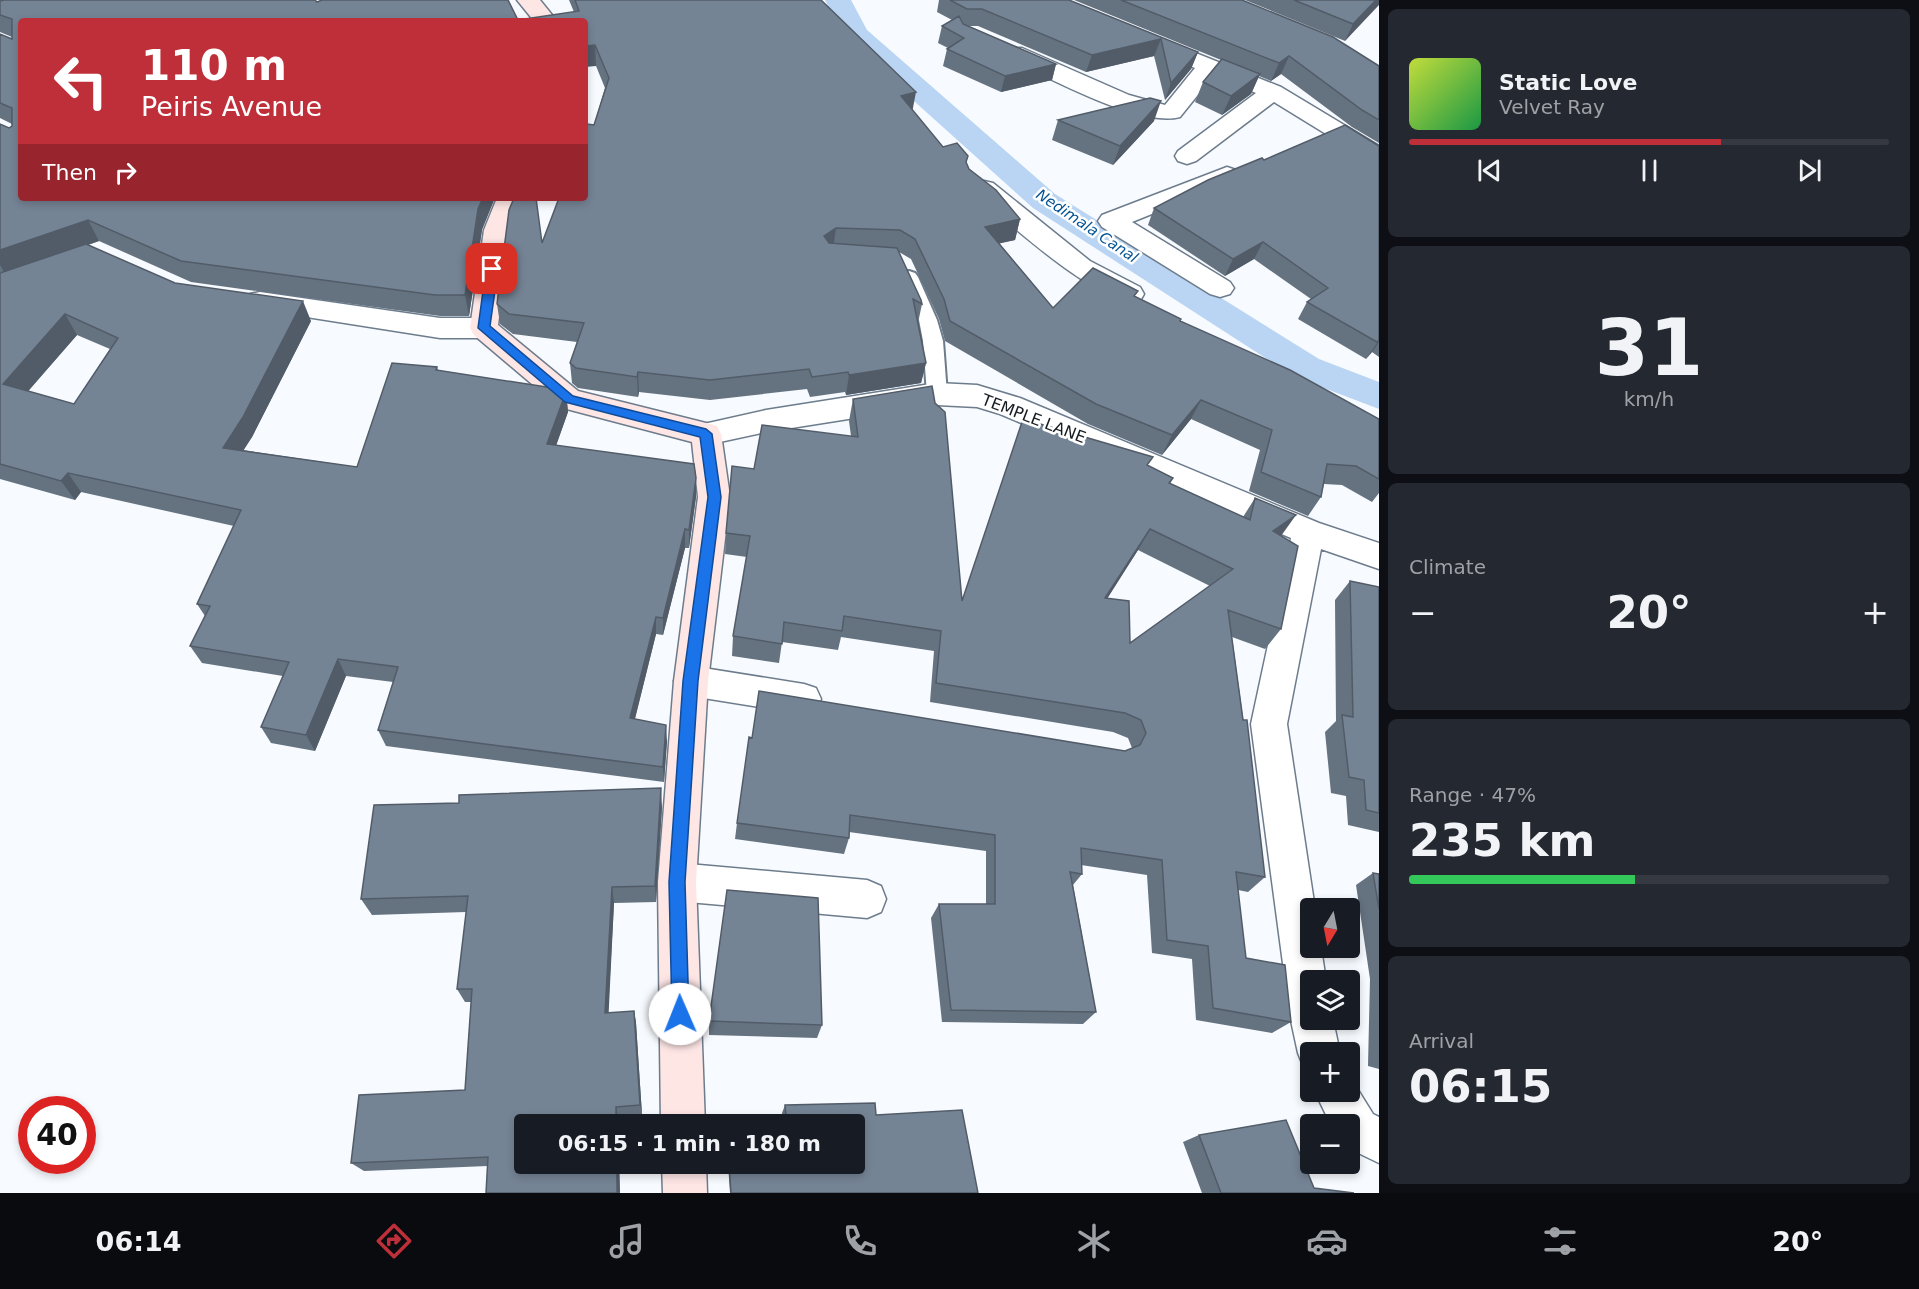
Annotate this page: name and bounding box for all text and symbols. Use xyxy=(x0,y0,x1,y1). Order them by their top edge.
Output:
text: 110 m xyxy=(141,41,287,90)
icon: left xyxy=(42,42,120,120)
text: Static Love xyxy=(1499,70,1637,95)
text: Peiris Avenue xyxy=(141,91,322,122)
text: Velvet Ray xyxy=(1499,95,1605,119)
icon: previous xyxy=(1473,154,1506,187)
icon: pause xyxy=(1633,154,1666,187)
icon: next xyxy=(1793,154,1826,187)
icon: right xyxy=(109,156,142,189)
text: Then xyxy=(42,160,97,185)
water label: Nedimala Canal xyxy=(1033,185,1142,267)
pin xyxy=(466,243,517,294)
icon: arrive xyxy=(475,252,508,285)
text: 31 xyxy=(1595,303,1703,393)
text: km/h xyxy=(1624,387,1674,411)
street label: TEMPLE LANE xyxy=(978,390,1088,447)
text: Climate xyxy=(1409,555,1486,579)
text: 20° xyxy=(1606,586,1692,639)
text: − xyxy=(1409,593,1437,632)
text: + xyxy=(1861,593,1889,632)
text: Range · 47% xyxy=(1409,783,1536,807)
text: 235 km xyxy=(1409,814,1595,867)
north arrow xyxy=(1300,898,1360,958)
map controls xyxy=(1300,898,1360,1174)
button: layers xyxy=(1300,970,1360,1030)
position arrow xyxy=(648,982,712,1046)
text: Arrival xyxy=(1409,1029,1474,1053)
button: + xyxy=(1300,1042,1360,1102)
text: 06:15 xyxy=(1409,1060,1552,1113)
speed limit sign: 40 xyxy=(18,1096,96,1174)
button: − xyxy=(1300,1114,1360,1174)
text: 06:15 · 1 min · 180 m xyxy=(558,1131,821,1156)
icon: directions xyxy=(373,1220,415,1262)
icon: music xyxy=(606,1220,648,1262)
icon: phone xyxy=(839,1220,881,1262)
icon: climate xyxy=(1073,1220,1115,1262)
icon: car xyxy=(1306,1220,1348,1262)
icon: filters xyxy=(1539,1220,1581,1262)
text: 06:14 xyxy=(96,1226,182,1257)
text: 20° xyxy=(1772,1226,1823,1257)

